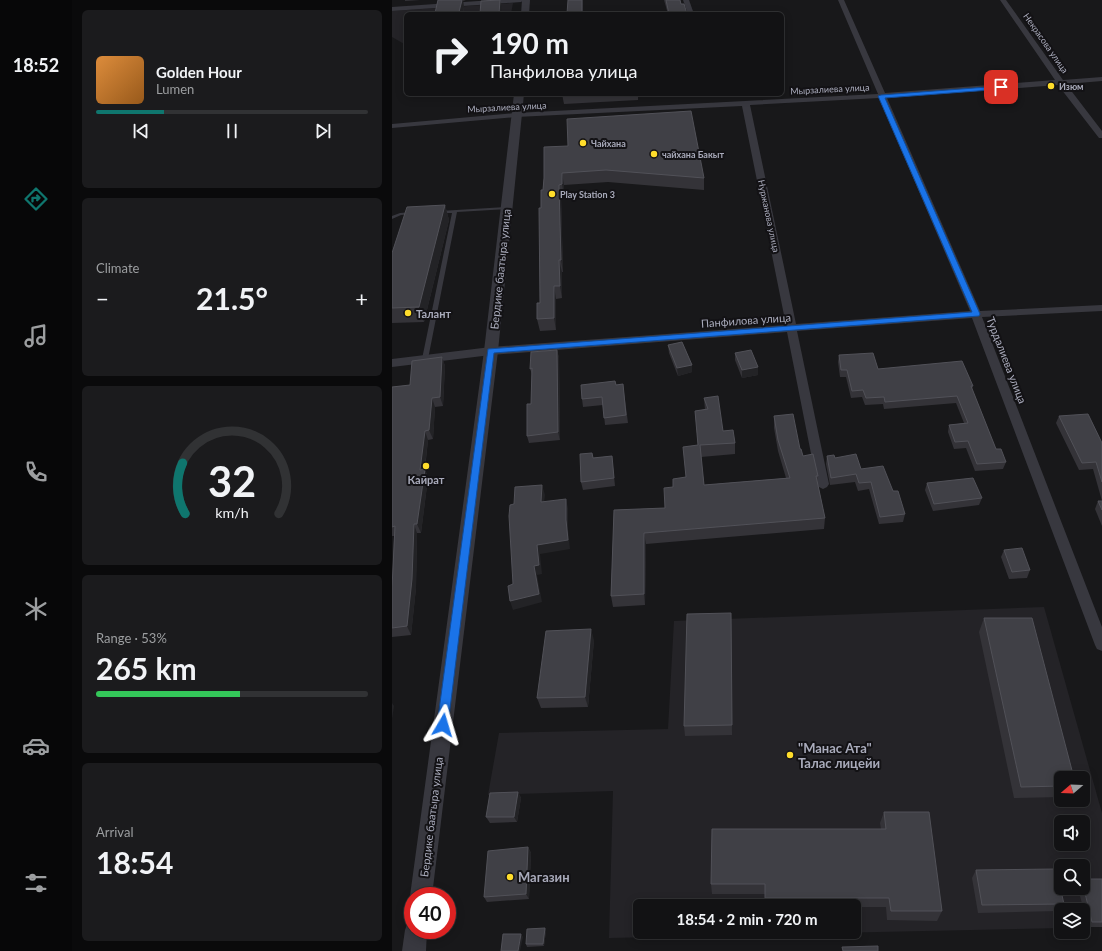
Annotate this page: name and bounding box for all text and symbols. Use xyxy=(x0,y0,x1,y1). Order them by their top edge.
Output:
street label: Некрасова улица xyxy=(1021,11,1071,75)
text: 190 m xyxy=(490,26,569,60)
icon: right xyxy=(424,28,476,80)
text: 18:52 xyxy=(13,54,59,76)
text: Панфилова улица xyxy=(490,60,638,82)
text: Golden Hour xyxy=(156,63,242,81)
pin xyxy=(984,70,1018,104)
icon: arrive xyxy=(990,76,1012,98)
text: Lumen xyxy=(156,81,194,97)
street label: Мырзалиева улица xyxy=(790,81,870,97)
marker: Изюм xyxy=(1046,81,1056,91)
place label: Изюм xyxy=(1059,81,1084,92)
street label: Мырзалиева улица xyxy=(467,99,547,115)
icon: previous xyxy=(130,120,152,142)
icon: pause xyxy=(221,120,243,142)
icon: next xyxy=(312,120,334,142)
marker: Чайхана xyxy=(578,138,588,148)
place label: Чайхана xyxy=(591,138,626,149)
marker: чайхана Бакыт xyxy=(649,149,659,159)
place label: чайхана Бакыт xyxy=(662,149,724,160)
street label: Нуржанова улица xyxy=(756,179,782,253)
icon: directions xyxy=(22,185,50,213)
marker: Play Station 3 xyxy=(547,189,557,199)
place label: Play Station 3 xyxy=(560,189,615,200)
street label: Бердике баатыра улица xyxy=(487,208,513,330)
text: Climate xyxy=(96,260,139,276)
text: 21.5° xyxy=(196,280,268,316)
text: − xyxy=(96,285,109,312)
text: + xyxy=(355,285,368,312)
place label: Талант xyxy=(416,307,451,320)
marker: Талант xyxy=(403,308,413,318)
street label: Панфилова улица xyxy=(701,310,791,330)
street label: Турдалиева улица xyxy=(984,315,1030,405)
icon: music xyxy=(22,322,50,350)
text: 32 xyxy=(208,455,256,505)
icon: phone xyxy=(22,458,50,486)
marker: Кайрат xyxy=(421,461,431,471)
place label: Кайрат xyxy=(408,473,445,486)
text: km/h xyxy=(215,503,249,520)
icon: climate xyxy=(22,595,50,623)
text: Range · 53% xyxy=(96,630,167,646)
text: 265 km xyxy=(96,650,197,686)
position arrow xyxy=(422,704,464,746)
icon: car xyxy=(22,732,50,760)
place label: "Манас Ата" Талас лицейи xyxy=(798,740,880,771)
marker: "Манас Ата" Талас лицейи xyxy=(785,750,795,760)
street label: Бердике баатыра улица xyxy=(417,756,445,878)
north arrow xyxy=(1054,771,1090,807)
map controls xyxy=(1054,771,1090,939)
button: sound xyxy=(1054,815,1090,851)
text: Arrival xyxy=(96,824,133,840)
text: 18:54 xyxy=(96,844,173,880)
button: search xyxy=(1054,859,1090,895)
icon: filters xyxy=(22,869,50,897)
place label: Магазин xyxy=(518,869,570,885)
marker: Магазин xyxy=(505,872,515,882)
speed limit sign: 40 xyxy=(404,887,456,939)
button: layers xyxy=(1054,903,1090,939)
text: 18:54 · 2 min · 720 m xyxy=(677,910,817,928)

